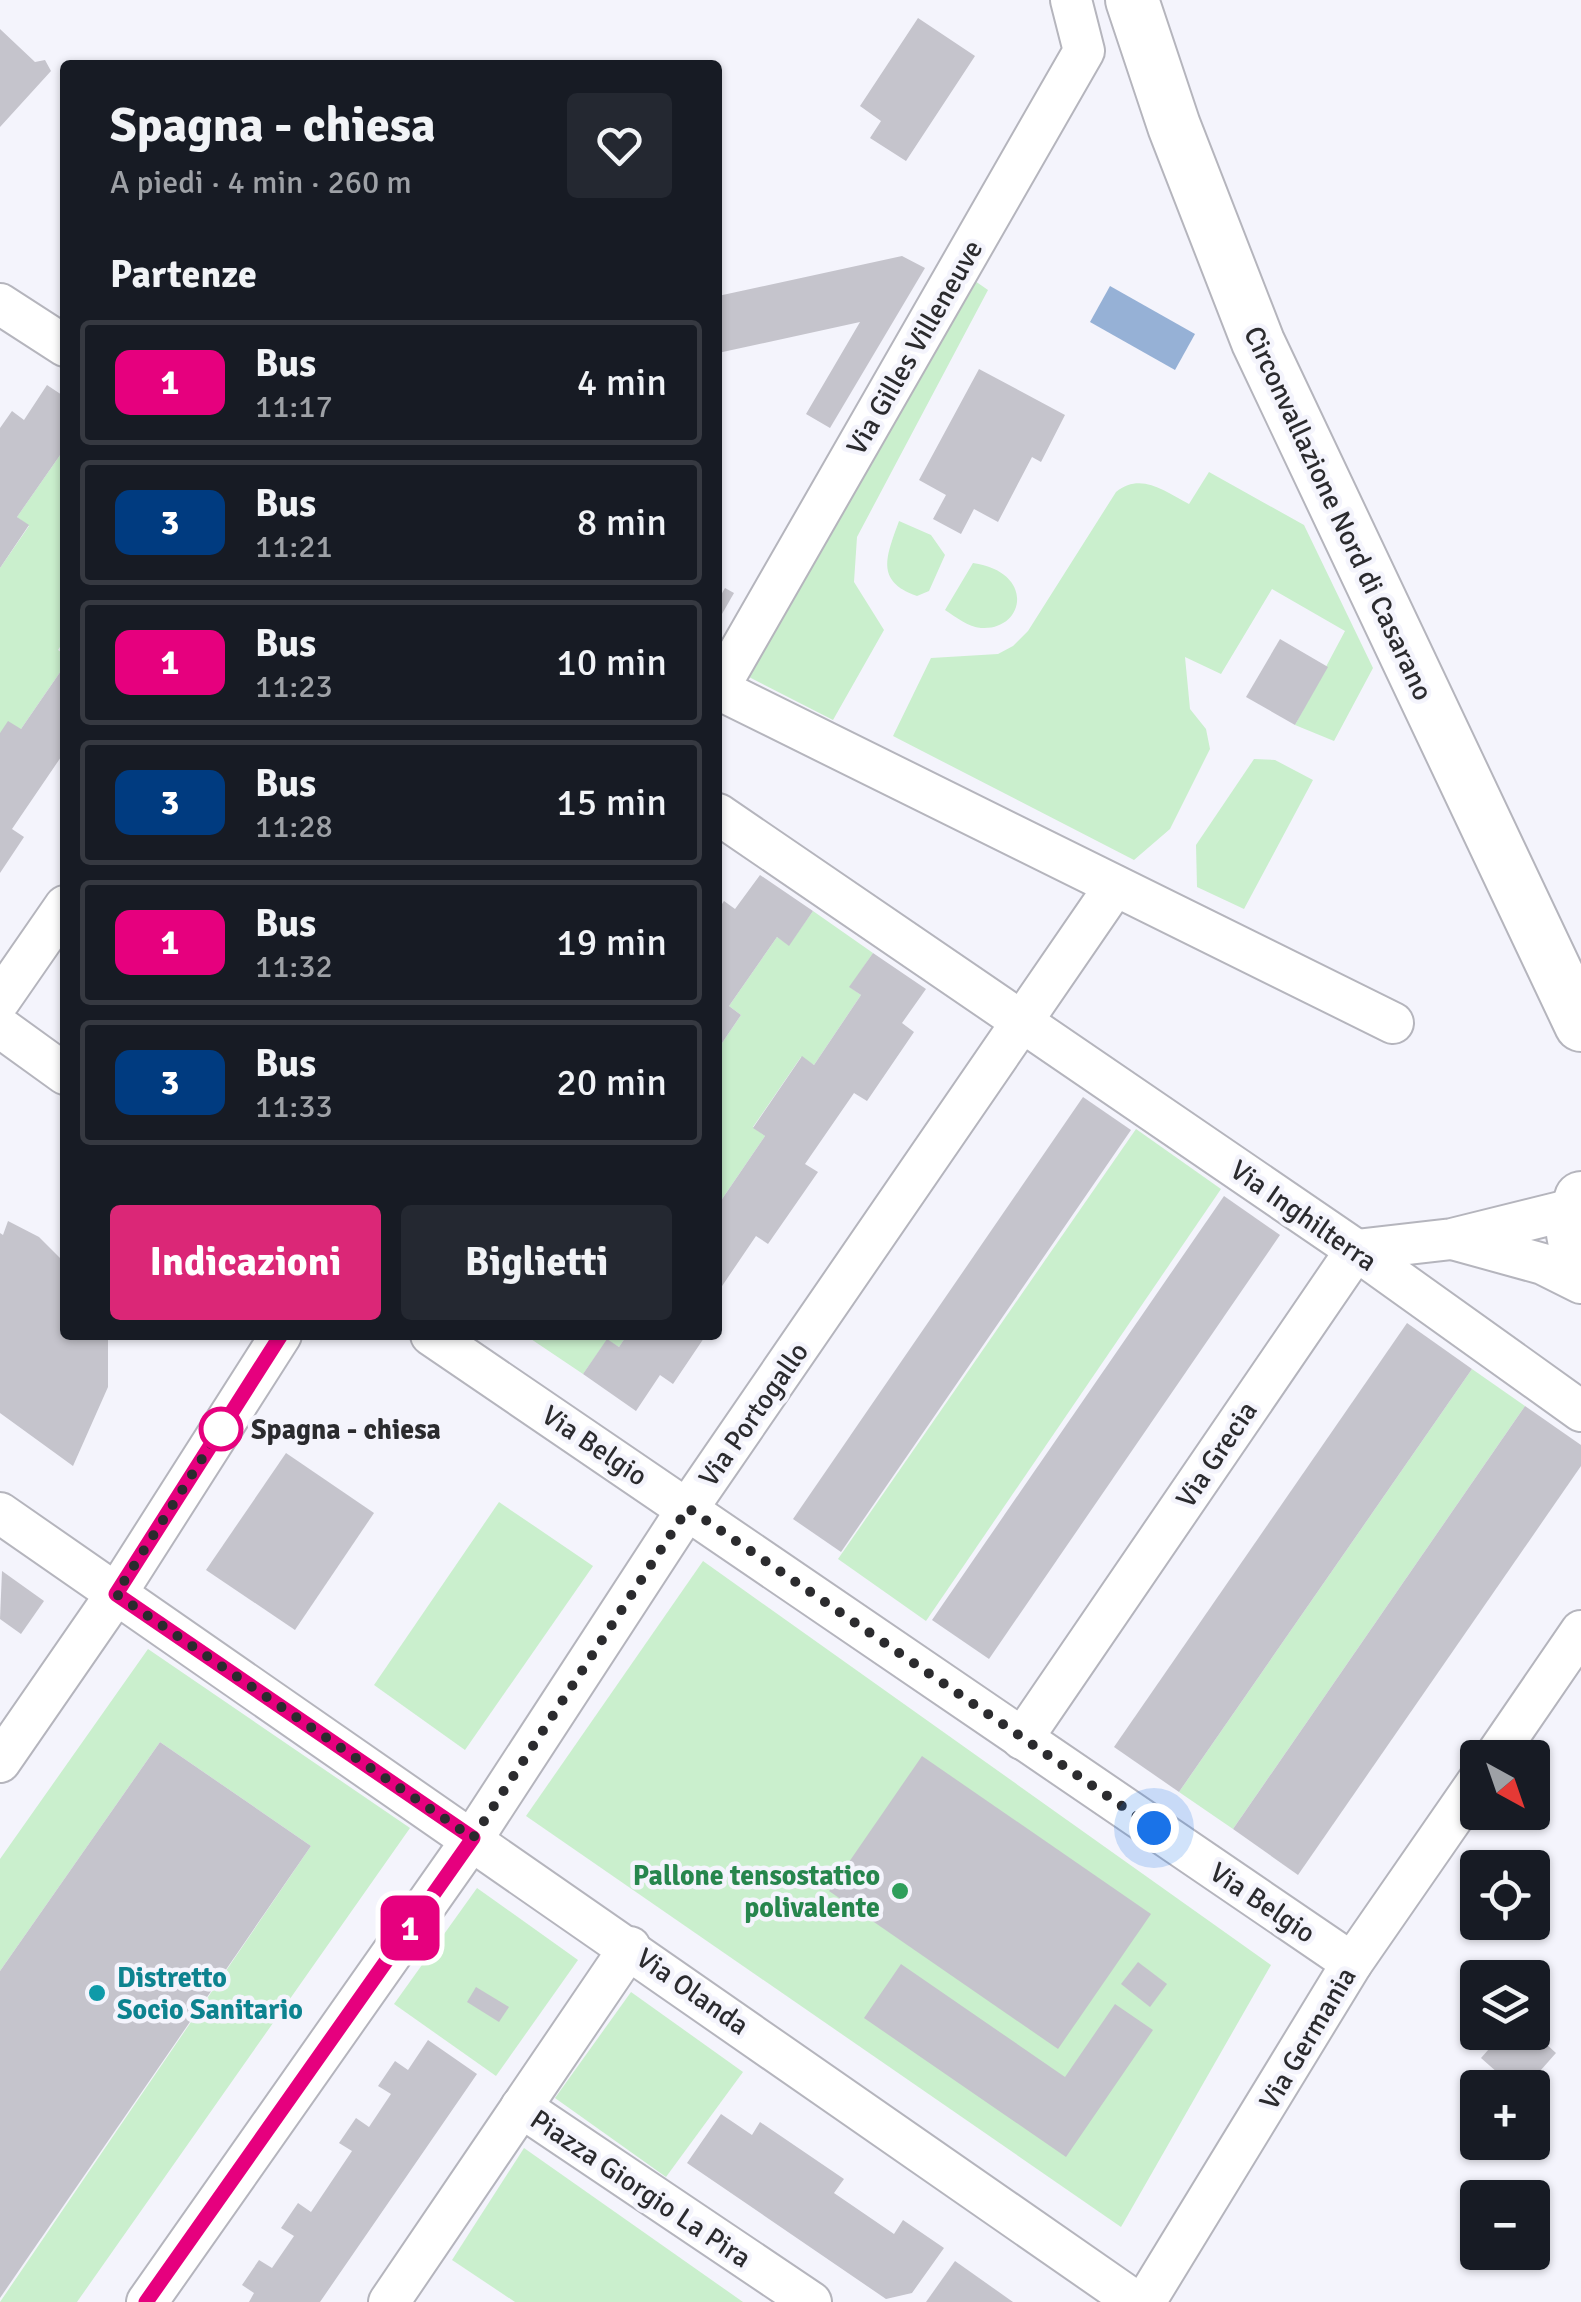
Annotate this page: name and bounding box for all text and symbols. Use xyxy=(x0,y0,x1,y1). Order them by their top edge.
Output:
button: heart xyxy=(567,93,672,198)
text: Spagna - chiesa xyxy=(110,96,436,155)
text: A piedi · 4 min · 260 m xyxy=(110,163,412,202)
street label: Via Gilles Villeneuve xyxy=(840,234,990,461)
text: Partenze xyxy=(110,251,257,298)
street label: Circonvallazione Nord di Casarano xyxy=(1236,321,1440,706)
text: Bus xyxy=(255,340,316,387)
text: 4 min xyxy=(577,359,667,406)
text: 1 xyxy=(161,361,179,404)
text: 11:17 xyxy=(255,387,333,426)
text: Bus xyxy=(255,480,316,527)
text: 8 min xyxy=(577,499,667,546)
text: 3 xyxy=(161,501,179,544)
text: 11:21 xyxy=(255,527,333,566)
text: Bus xyxy=(255,620,316,667)
text: 10 min xyxy=(556,639,667,686)
text: 1 xyxy=(161,641,179,684)
text: 11:23 xyxy=(255,667,333,706)
text: Bus xyxy=(255,760,316,807)
text: 15 min xyxy=(556,779,667,826)
text: 3 xyxy=(161,781,179,824)
text: 11:28 xyxy=(255,807,333,846)
text: Bus xyxy=(255,900,316,947)
text: 19 min xyxy=(556,919,667,966)
text: 1 xyxy=(161,921,179,964)
text: 11:32 xyxy=(255,947,333,986)
text: Bus xyxy=(255,1040,316,1087)
text: 20 min xyxy=(556,1059,667,1106)
text: 3 xyxy=(161,1061,179,1104)
text: 11:33 xyxy=(255,1087,333,1126)
street label: Via Inghilterra xyxy=(1224,1153,1383,1279)
button: Indicazioni xyxy=(110,1205,381,1320)
button: Biglietti xyxy=(401,1205,672,1320)
street label: Via Portogallo xyxy=(692,1336,816,1493)
street label: Via Grecia xyxy=(1169,1395,1265,1514)
street label: Via Belgio xyxy=(535,1398,654,1493)
marker: Spagna - chiesa xyxy=(200,1408,242,1450)
place label: Spagna - chiesa xyxy=(251,1413,441,1447)
north arrow xyxy=(1460,1740,1550,1830)
map controls xyxy=(1460,1740,1550,2270)
your location xyxy=(1129,1803,1179,1853)
button: locate xyxy=(1460,1850,1550,1940)
street label: Via Belgio xyxy=(1203,1855,1322,1950)
place label: Pallone tensostatico polivalente xyxy=(633,1859,880,1925)
marker: Pallone tensostatico polivalente xyxy=(889,1880,911,1902)
line badge: 1 xyxy=(378,1896,442,1960)
text: 1 xyxy=(401,1907,419,1950)
street label: Via Olanda xyxy=(630,1941,755,2043)
button: layers xyxy=(1460,1960,1550,2050)
place label: Distretto Socio Sanitario xyxy=(117,1961,303,2027)
street label: Via Germania xyxy=(1252,1961,1364,2116)
marker: Distretto Socio Sanitario xyxy=(86,1982,108,2004)
button: + xyxy=(1460,2070,1550,2160)
street label: Piazza Giorgio La Pira xyxy=(524,2102,757,2275)
button: − xyxy=(1460,2180,1550,2270)

